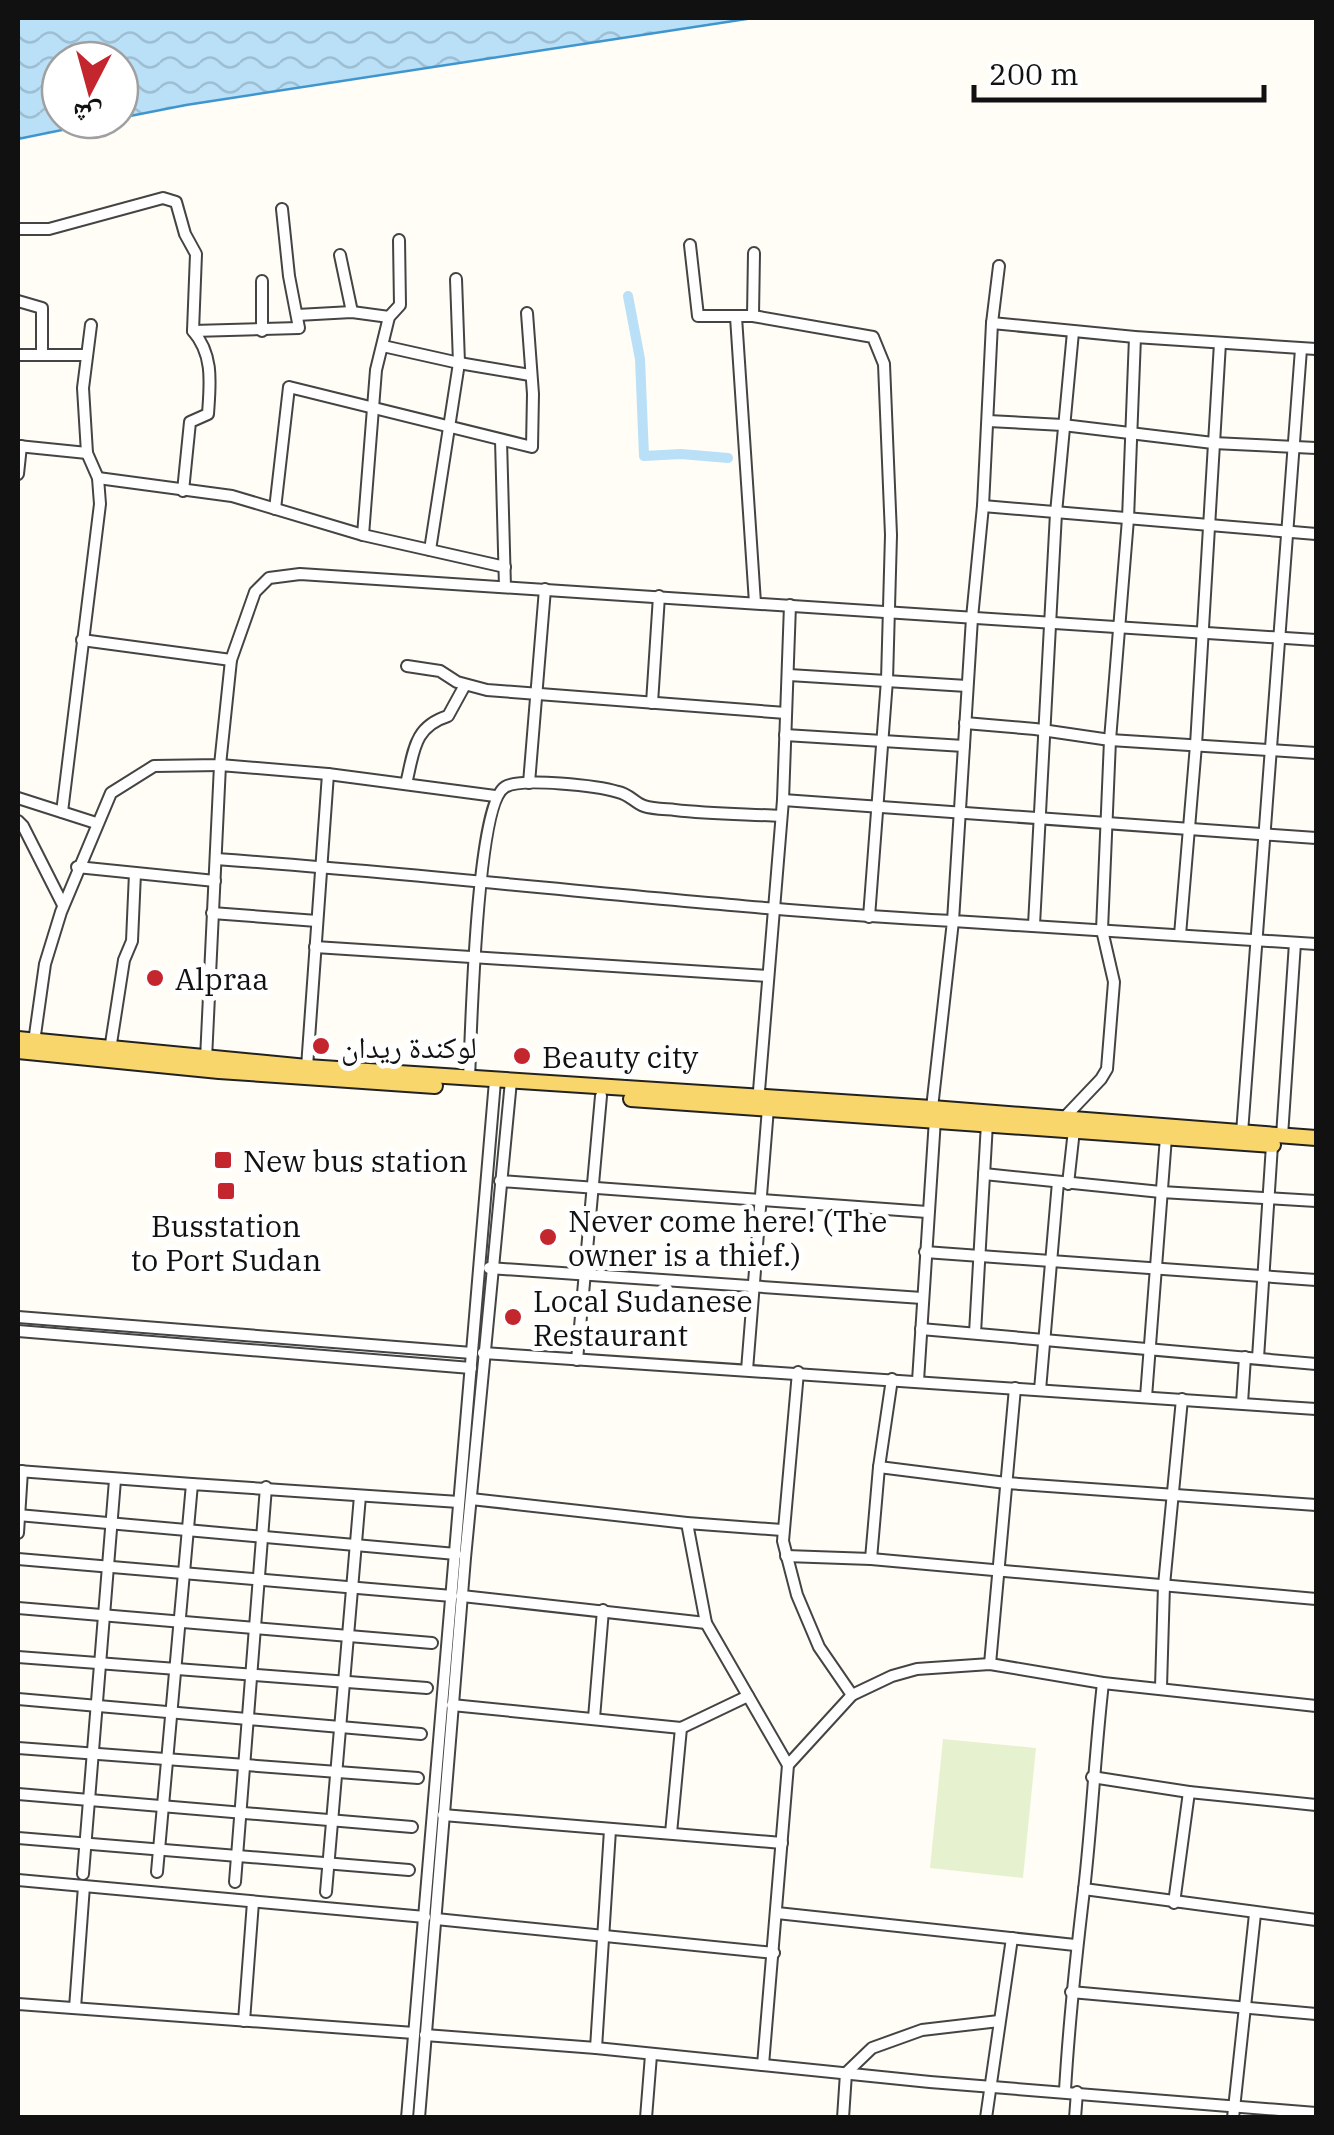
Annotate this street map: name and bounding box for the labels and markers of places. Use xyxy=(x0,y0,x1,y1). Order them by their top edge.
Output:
place label: Alpraa xyxy=(175,959,269,998)
marker: Alpraa xyxy=(144,967,166,989)
place label: لوكندة ريدان xyxy=(341,1027,477,1066)
marker: لوكندة ريدان xyxy=(310,1035,332,1057)
place label: Beauty city xyxy=(542,1037,698,1076)
marker: Beauty city xyxy=(511,1045,533,1067)
place label: New bus station xyxy=(243,1141,468,1180)
marker: New bus station xyxy=(212,1149,234,1171)
marker: Busstation to Port Sudan xyxy=(215,1180,237,1202)
place label: Never come here! (The owner is a thief.) xyxy=(568,1201,887,1274)
place label: Busstation to Port Sudan xyxy=(131,1206,321,1279)
marker: Never come here! (The owner is a thief.) xyxy=(537,1226,559,1248)
place label: Local Sudanese Restaurant xyxy=(533,1281,753,1354)
marker: Local Sudanese Restaurant xyxy=(502,1306,524,1328)

